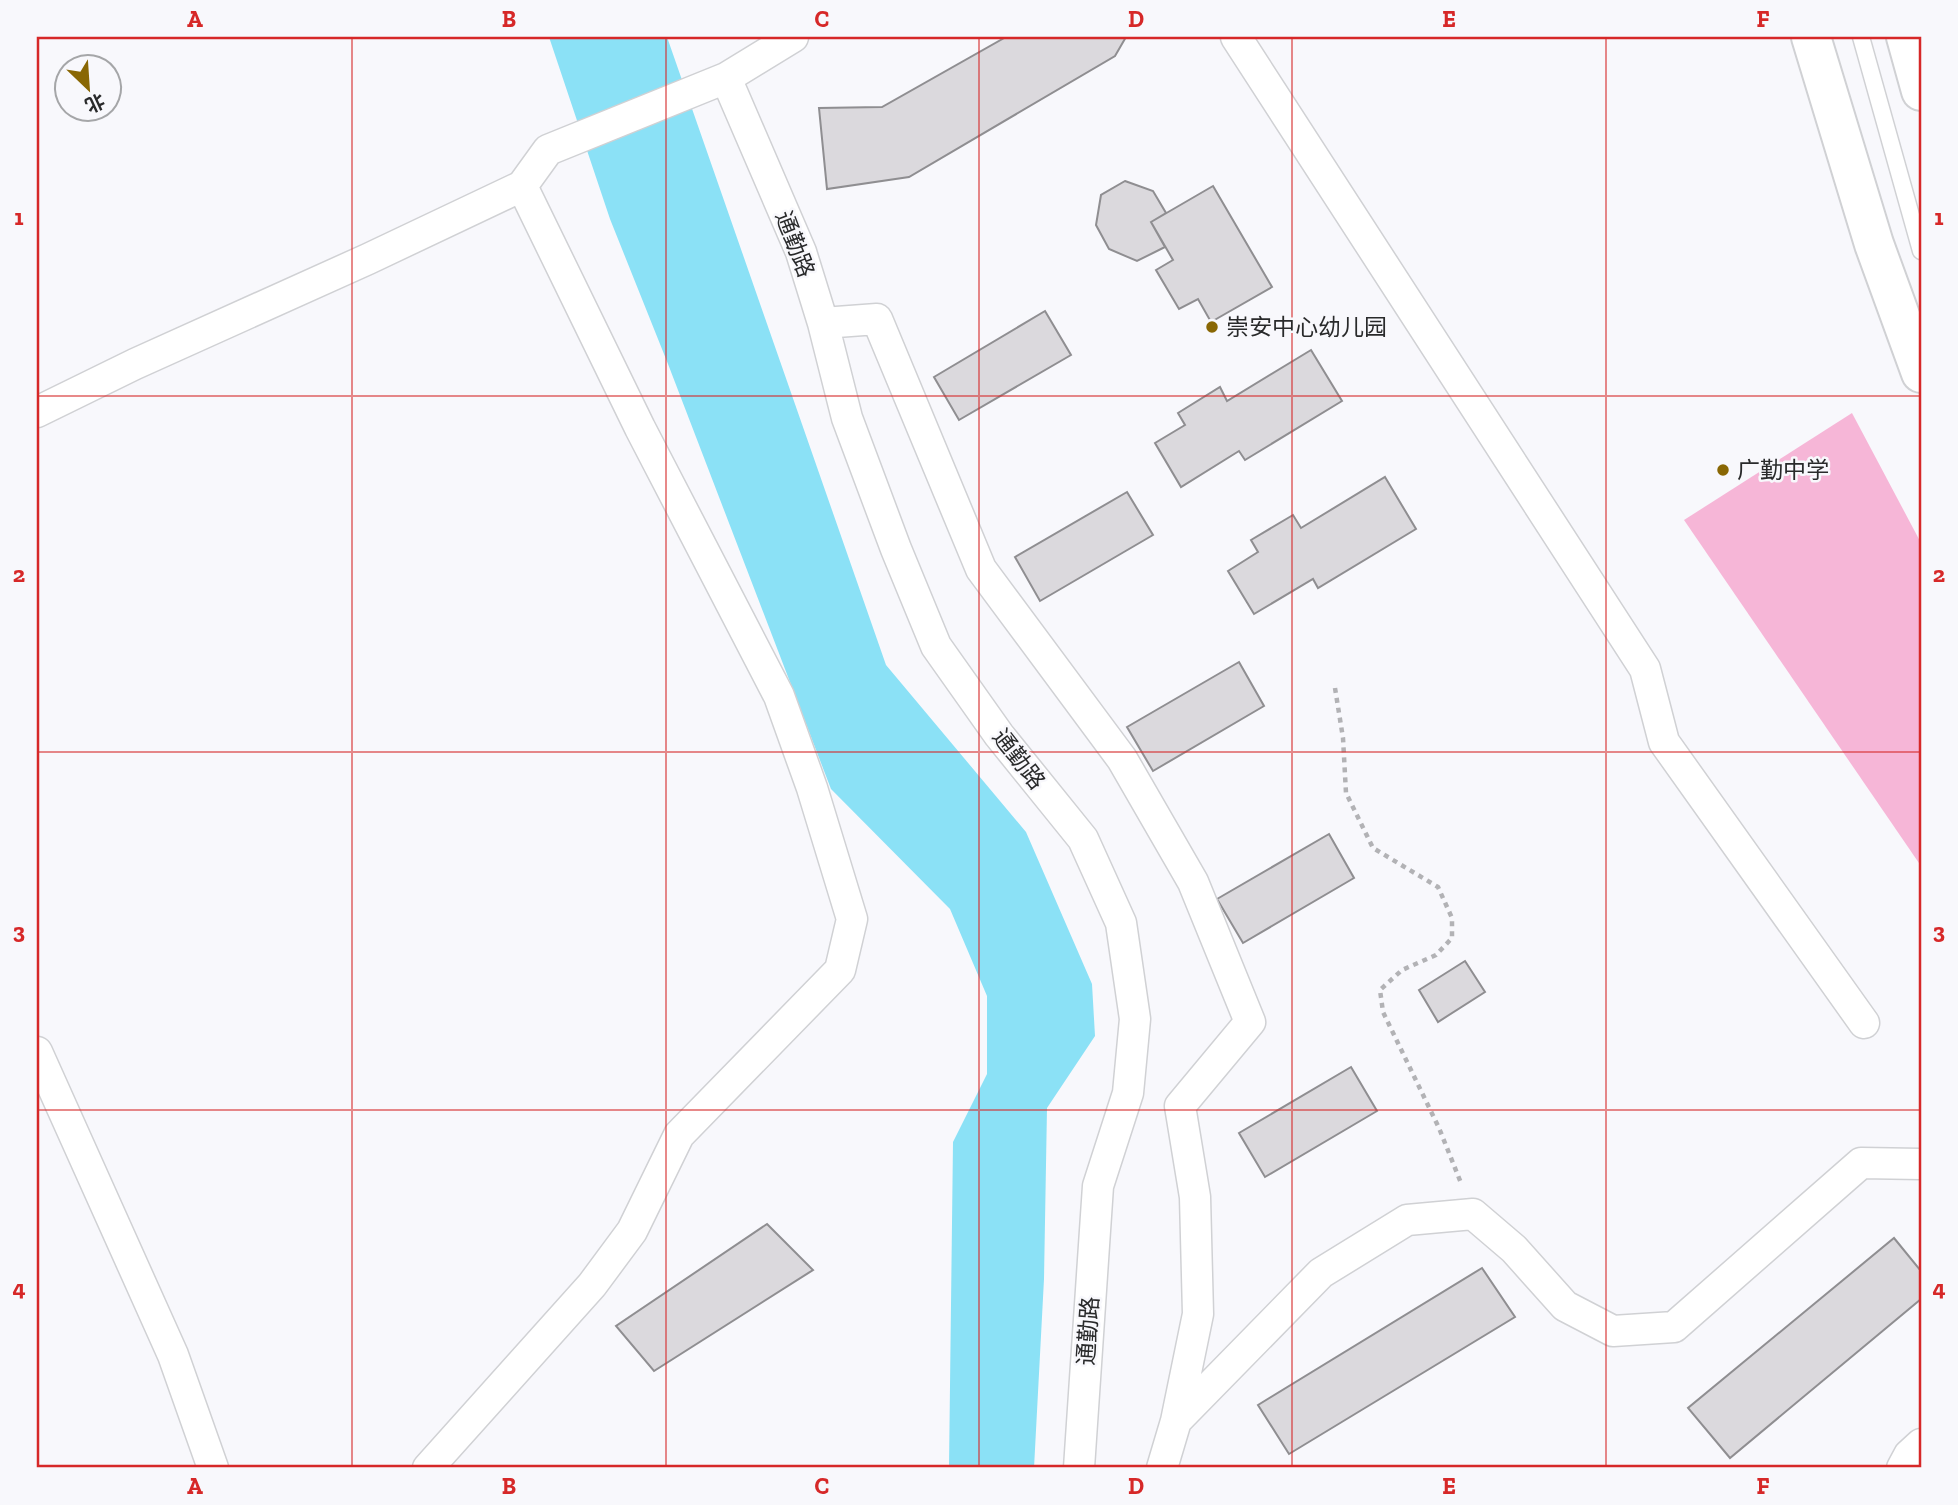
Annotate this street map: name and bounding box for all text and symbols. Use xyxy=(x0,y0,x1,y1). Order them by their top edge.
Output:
text: A xyxy=(187,5,203,33)
text: B xyxy=(502,5,516,33)
text: C xyxy=(815,5,829,33)
text: D xyxy=(1128,5,1144,33)
text: E xyxy=(1442,5,1456,33)
text: F xyxy=(1756,5,1770,33)
north arrow xyxy=(52,52,122,122)
text: 北 xyxy=(81,89,108,117)
text: 1 xyxy=(14,203,24,231)
text: 1 xyxy=(1934,203,1944,231)
street label: 通勤路 xyxy=(770,207,820,281)
place label: 崇安中心幼儿园 xyxy=(1226,313,1387,341)
marker: 崇安中心幼儿园 xyxy=(1204,319,1220,335)
place label: 广勤中学 xyxy=(1737,456,1829,484)
marker: 广勤中学 xyxy=(1715,462,1731,478)
text: 2 xyxy=(13,560,25,588)
text: 2 xyxy=(1933,560,1945,588)
street label: 通勤路 xyxy=(987,723,1051,795)
text: 3 xyxy=(13,917,25,945)
text: 3 xyxy=(1933,917,1945,945)
text: 4 xyxy=(12,1274,26,1302)
text: 4 xyxy=(1932,1274,1946,1302)
street label: 通勤路 xyxy=(1072,1296,1104,1366)
text: A xyxy=(187,1472,203,1500)
text: B xyxy=(502,1472,516,1500)
text: C xyxy=(815,1472,829,1500)
text: D xyxy=(1128,1472,1144,1500)
text: E xyxy=(1442,1472,1456,1500)
text: F xyxy=(1756,1472,1770,1500)

